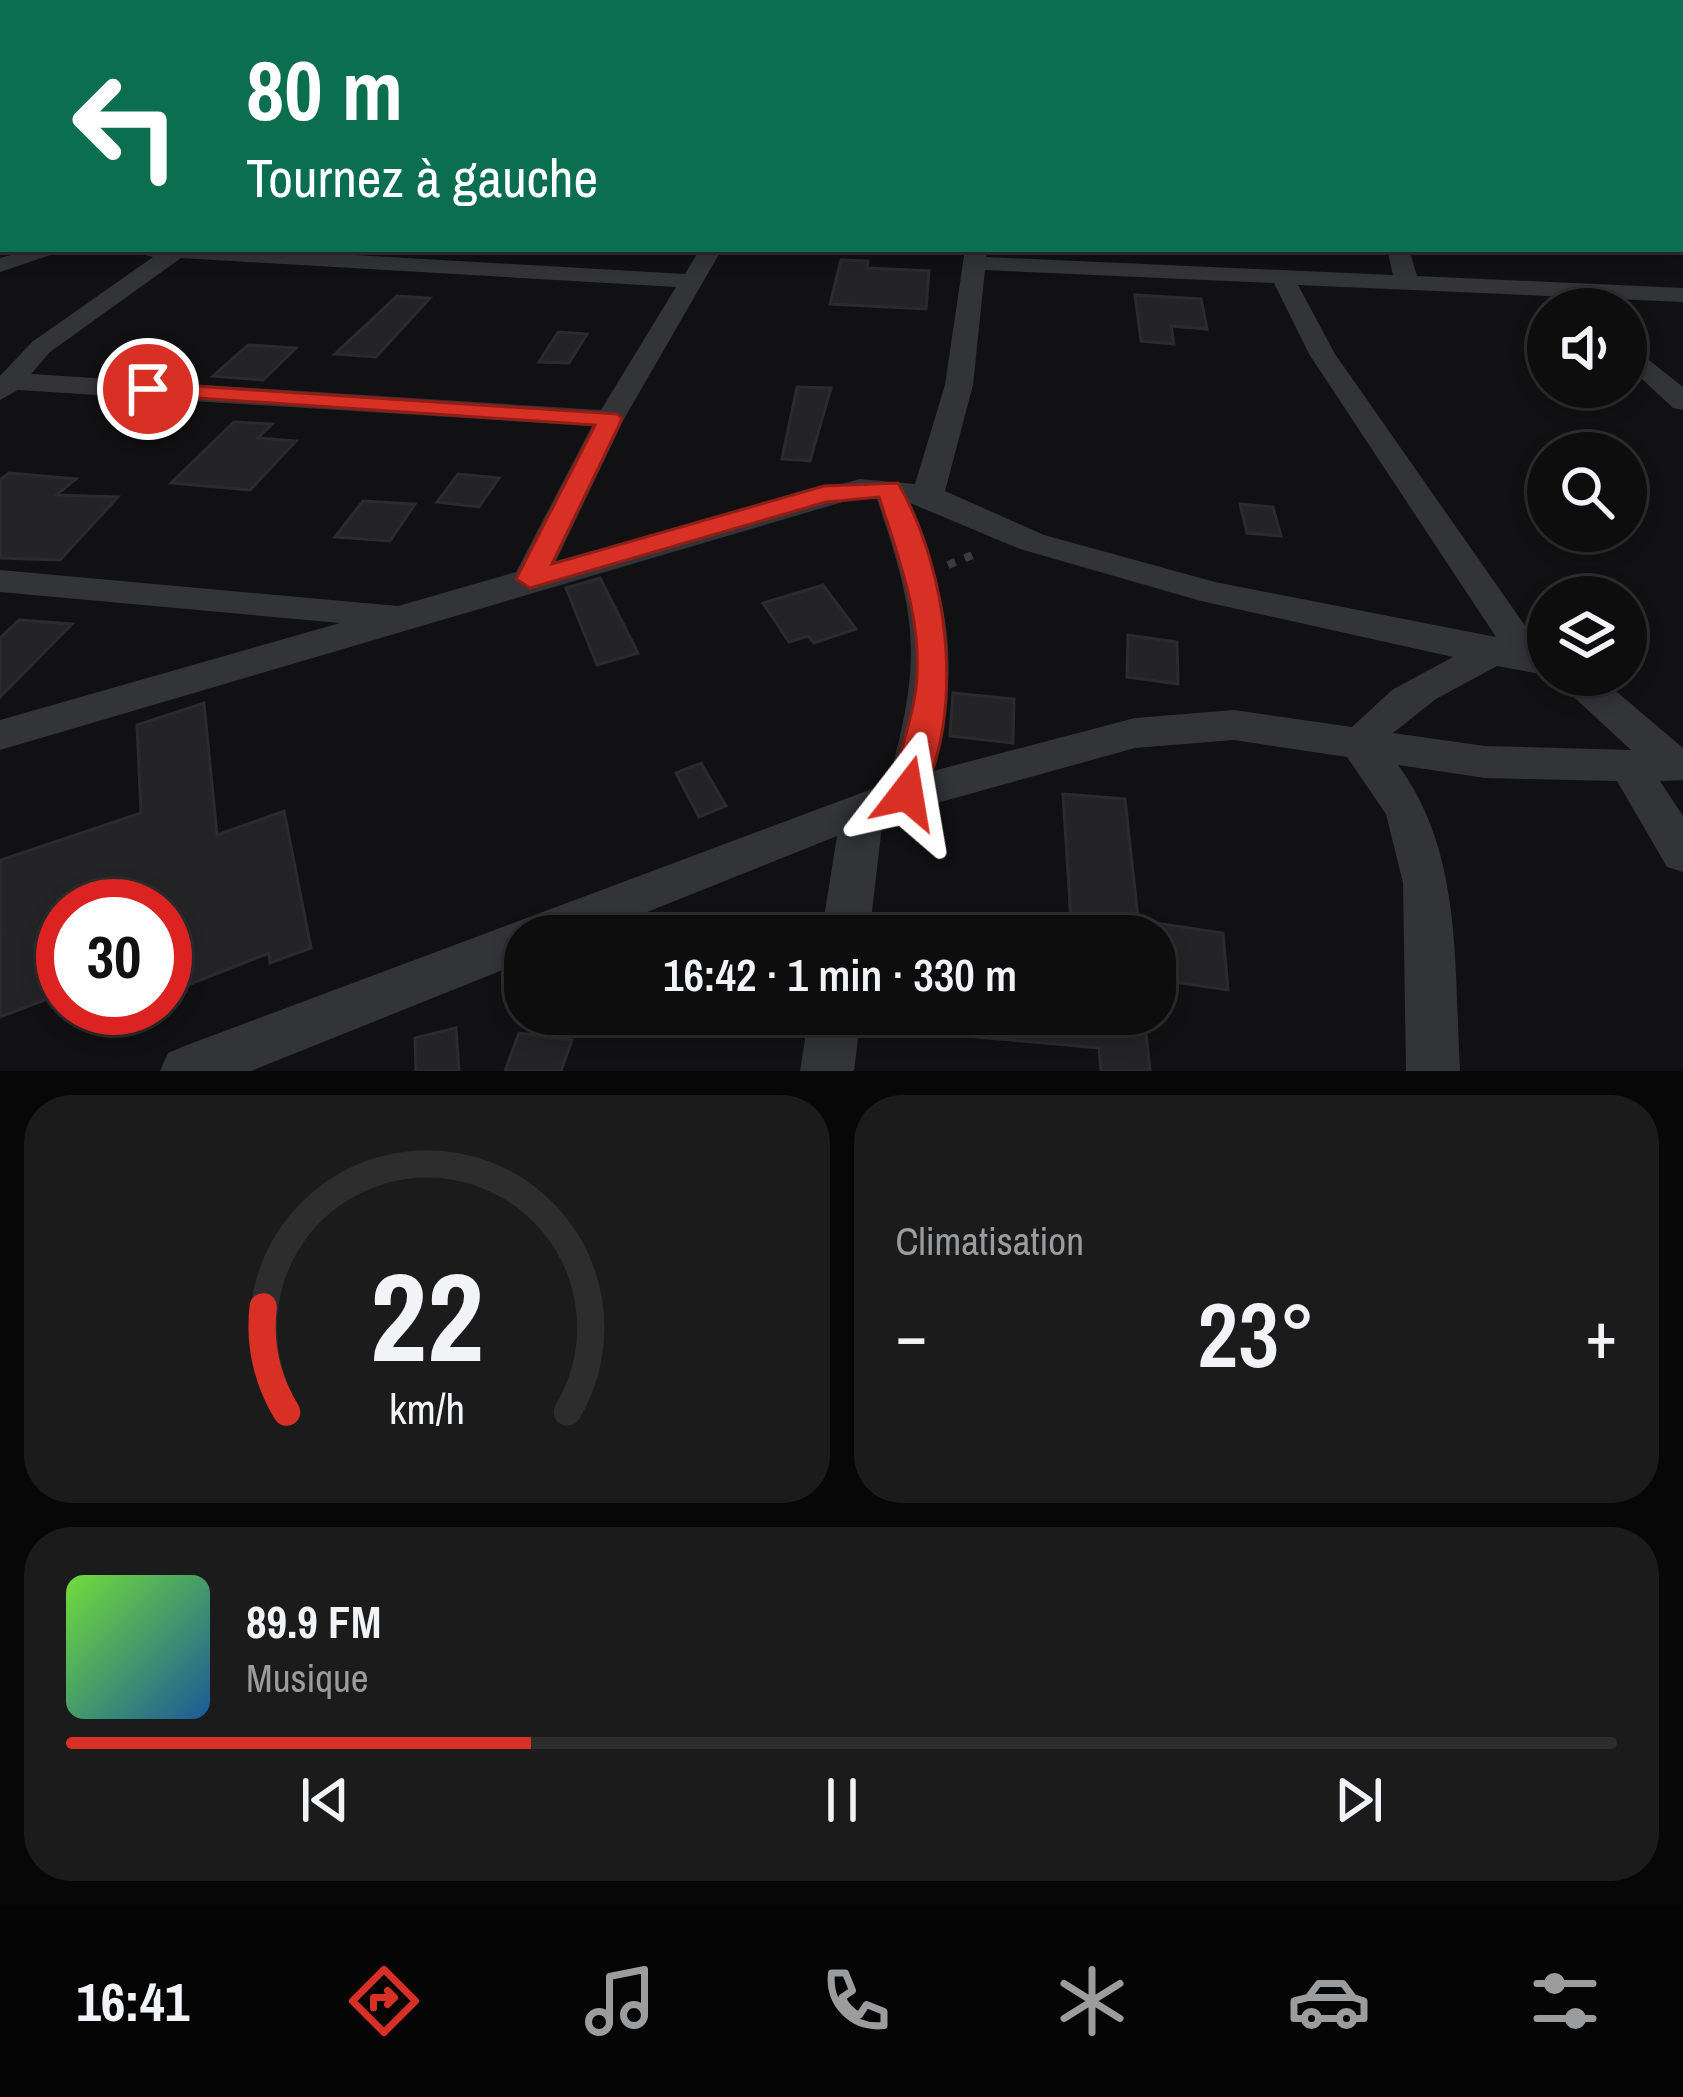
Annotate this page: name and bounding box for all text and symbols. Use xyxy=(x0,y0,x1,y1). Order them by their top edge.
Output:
text: 80 m xyxy=(246,33,403,146)
icon: left xyxy=(48,48,204,204)
text: Tournez à gauche xyxy=(246,141,598,214)
map controls xyxy=(1527,288,1647,696)
button: sound xyxy=(1527,288,1647,408)
pin xyxy=(97,338,199,440)
icon: arrive xyxy=(115,356,181,422)
button: search xyxy=(1527,432,1647,552)
button: layers xyxy=(1527,576,1647,696)
position arrow xyxy=(844,730,970,856)
speed limit sign: 30 xyxy=(36,879,192,1035)
text: 16:42 · 1 min · 330 m xyxy=(663,944,1017,1005)
text: Climatisation xyxy=(896,1215,1084,1267)
text: 22 xyxy=(370,1232,484,1400)
text: 23° xyxy=(1197,1274,1315,1395)
text: − xyxy=(896,1290,927,1379)
text: + xyxy=(1585,1290,1617,1379)
text: km/h xyxy=(389,1380,465,1437)
text: 89.9 FM xyxy=(246,1591,381,1652)
text: Musique xyxy=(246,1652,369,1704)
icon: previous xyxy=(292,1767,358,1833)
icon: pause xyxy=(809,1767,875,1833)
icon: next xyxy=(1326,1767,1392,1833)
icon: directions xyxy=(342,1959,426,2043)
icon: music xyxy=(578,1959,662,2043)
icon: phone xyxy=(814,1959,898,2043)
icon: climate xyxy=(1050,1959,1134,2043)
icon: car xyxy=(1287,1959,1371,2043)
icon: filters xyxy=(1523,1959,1607,2043)
text: 16:41 xyxy=(76,1965,189,2038)

